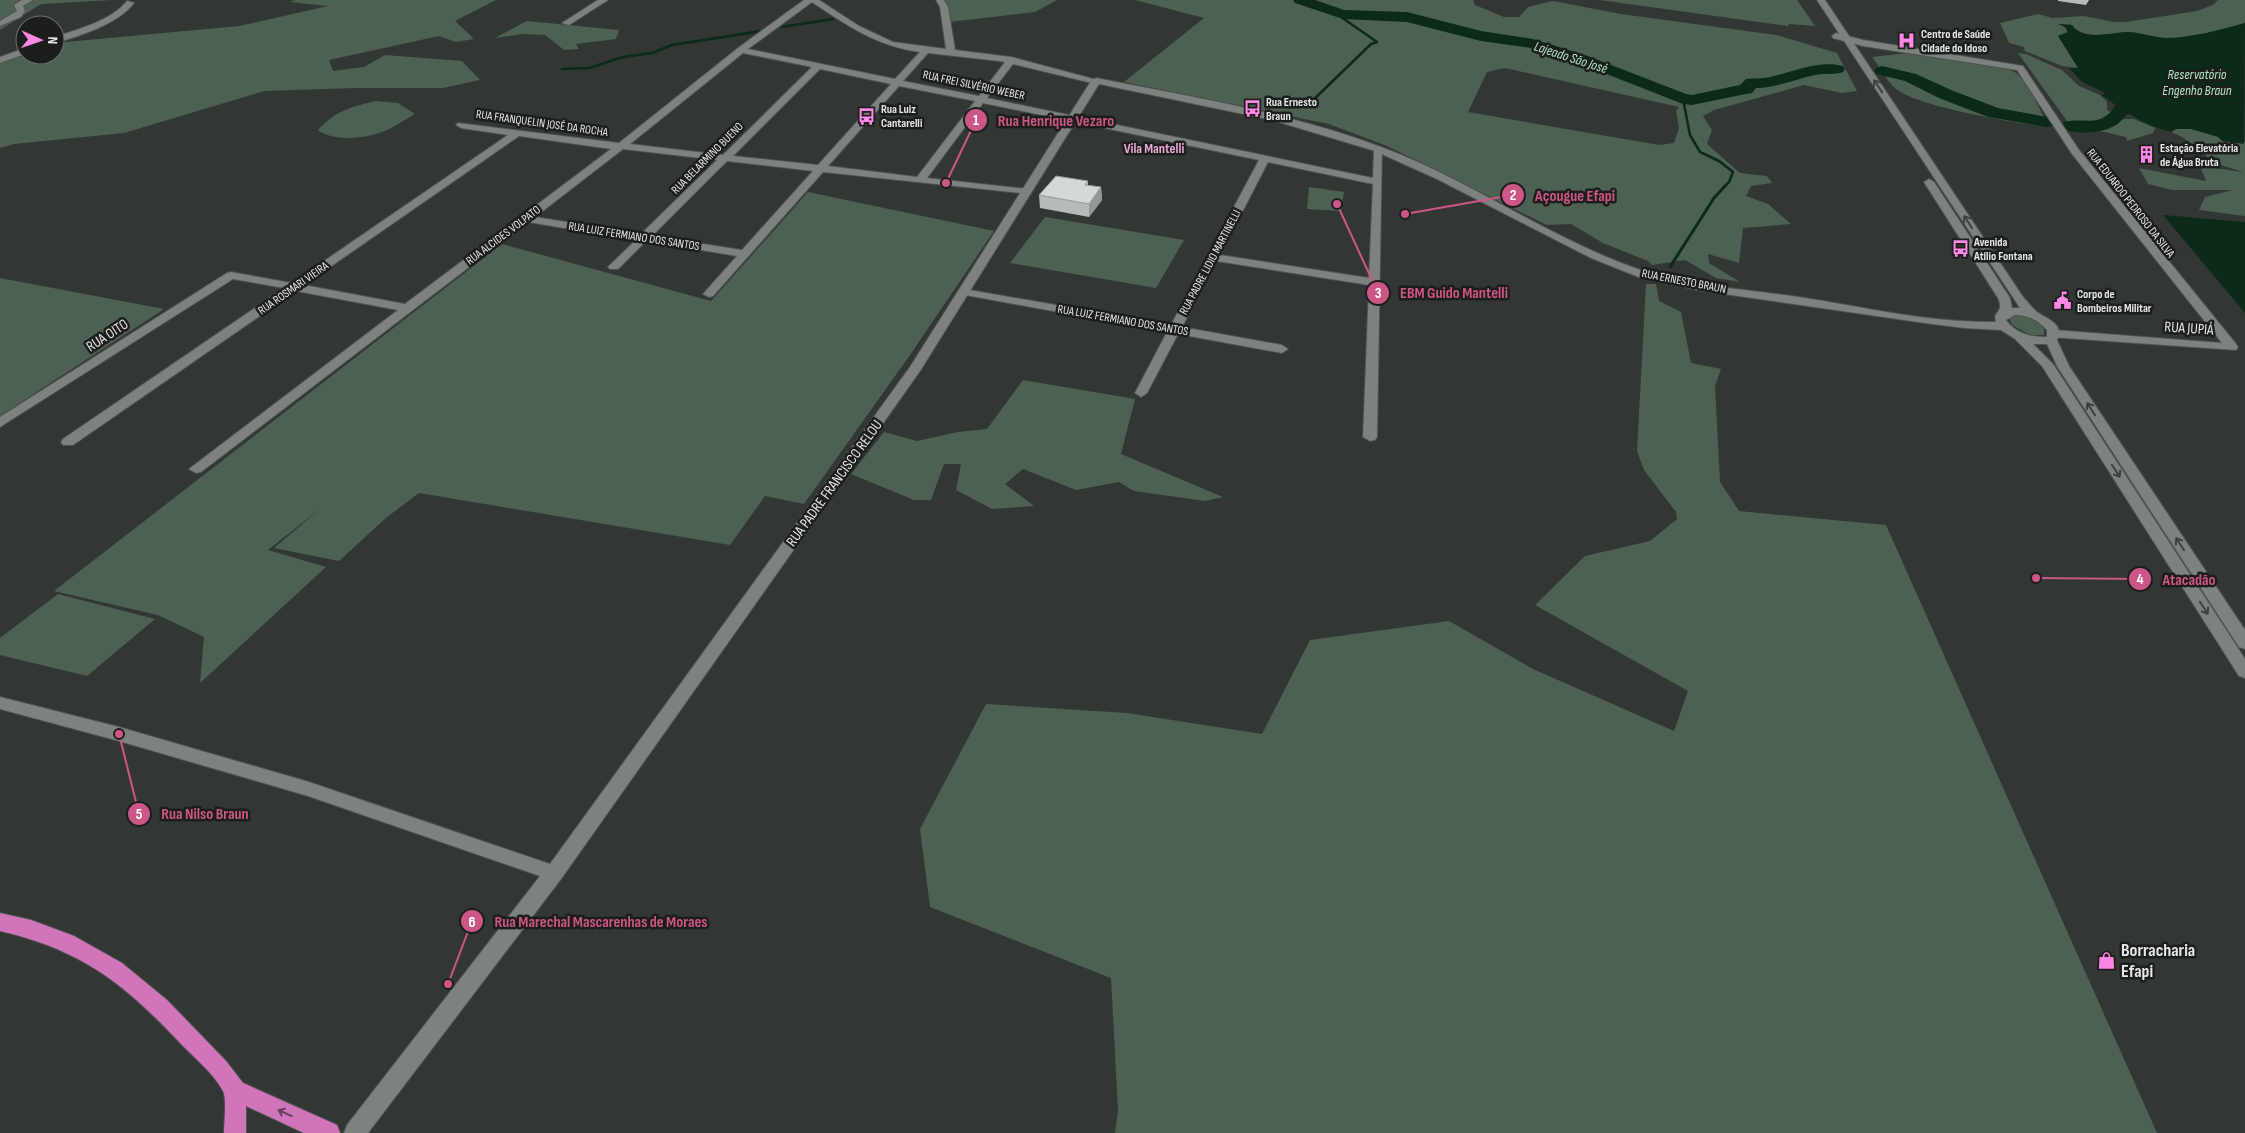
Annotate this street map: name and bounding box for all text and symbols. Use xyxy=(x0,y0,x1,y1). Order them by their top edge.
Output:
north arrow xyxy=(15,15,65,65)
place label: Centro de Saúde Cidade do Idoso xyxy=(1921,27,1990,56)
hospital icon: Centro de Saúde Cidade do Idoso xyxy=(1897,31,1917,51)
text: N xyxy=(44,36,61,44)
water label: Lajeado São José xyxy=(1532,38,1610,77)
water label: Reservatório Engenho Braun xyxy=(2162,66,2232,99)
street label: RUA FREI SILVÉRIO WEBER xyxy=(921,67,1027,104)
one-way arrow xyxy=(1873,79,1883,93)
place label: Rua Ernesto Braun xyxy=(1266,95,1317,124)
bus stop icon: Rua Ernesto Braun xyxy=(1242,99,1262,119)
place label: Rua Luiz Cantarelli xyxy=(881,102,922,131)
callout: Rua Henrique Vezaro xyxy=(963,104,1125,135)
bus stop icon: Rua Luiz Cantarelli xyxy=(857,106,877,126)
street label: RUA FRANQUELIN JOSÉ DA ROCHA xyxy=(475,107,610,140)
text: 1 xyxy=(973,111,979,130)
text: Rua Henrique Vezaro xyxy=(998,112,1114,131)
street label: RUA BELARMINO BUENO xyxy=(668,119,747,197)
district label: Vila Mantelli xyxy=(1124,140,1184,157)
place label: Estação Elevatória de Água Bruta xyxy=(2160,141,2238,170)
building icon: Estação Elevatória de Água Bruta xyxy=(2136,145,2156,165)
street label: RUA EDUARDO PEDROSO DA SILVA xyxy=(2083,146,2178,261)
callout: Açougue Efapi xyxy=(1500,180,1625,211)
text: 2 xyxy=(1510,186,1516,205)
text: Açougue Efapi xyxy=(1534,187,1615,206)
street label: RUA ALCIDES VOLPATO xyxy=(463,202,544,268)
street label: RUA PADRE LIDIO MARTINELLI xyxy=(1176,207,1245,317)
one-way arrow xyxy=(1962,215,1972,229)
street label: RUA LUIZ FERMIANO DOS SANTOS xyxy=(567,219,701,254)
place label: Avenida Atílio Fontana xyxy=(1973,235,2033,264)
bus stop icon: Avenida Atílio Fontana xyxy=(1950,239,1970,259)
street label: RUA ROSMARI VIEIRA xyxy=(255,258,332,318)
street label: RUA ERNESTO BRAUN xyxy=(1641,266,1727,297)
callout: EBM Guido Mantelli xyxy=(1365,277,1518,308)
text: 3 xyxy=(1375,284,1382,303)
text: EBM Guido Mantelli xyxy=(1400,284,1508,303)
place label: Corpo de Bombeiros Militar xyxy=(2077,287,2152,316)
public building icon: Corpo de Bombeiros Militar xyxy=(2053,291,2073,311)
street label: RUA LUIZ FERMIANO DOS SANTOS xyxy=(1056,302,1189,339)
street label: RUA OITO xyxy=(83,315,132,356)
street label: RUA JUPIÁ xyxy=(2164,317,2215,340)
one-way arrow xyxy=(2086,403,2096,417)
street label: RUA PADRE FRANCISCO RELOU xyxy=(782,416,887,550)
one-way arrow xyxy=(2111,464,2121,478)
one-way arrow xyxy=(2175,537,2185,551)
callout: Atacadão xyxy=(2128,564,2226,595)
text: 4 xyxy=(2137,570,2144,589)
text: Atacadão xyxy=(2162,571,2216,590)
one-way arrow xyxy=(2199,600,2209,614)
callout: Rua Nilso Braun xyxy=(127,798,259,829)
text: 5 xyxy=(136,805,143,824)
text: Rua Nilso Braun xyxy=(161,805,249,824)
callout: Rua Marechal Mascarenhas de Moraes xyxy=(459,906,717,937)
text: 6 xyxy=(468,913,476,932)
text: Rua Marechal Mascarenhas de Moraes xyxy=(495,913,707,932)
place label: Borracharia Efapi xyxy=(2121,940,2195,982)
shop icon: Borracharia Efapi xyxy=(2097,950,2117,970)
one-way arrow xyxy=(278,1107,293,1117)

